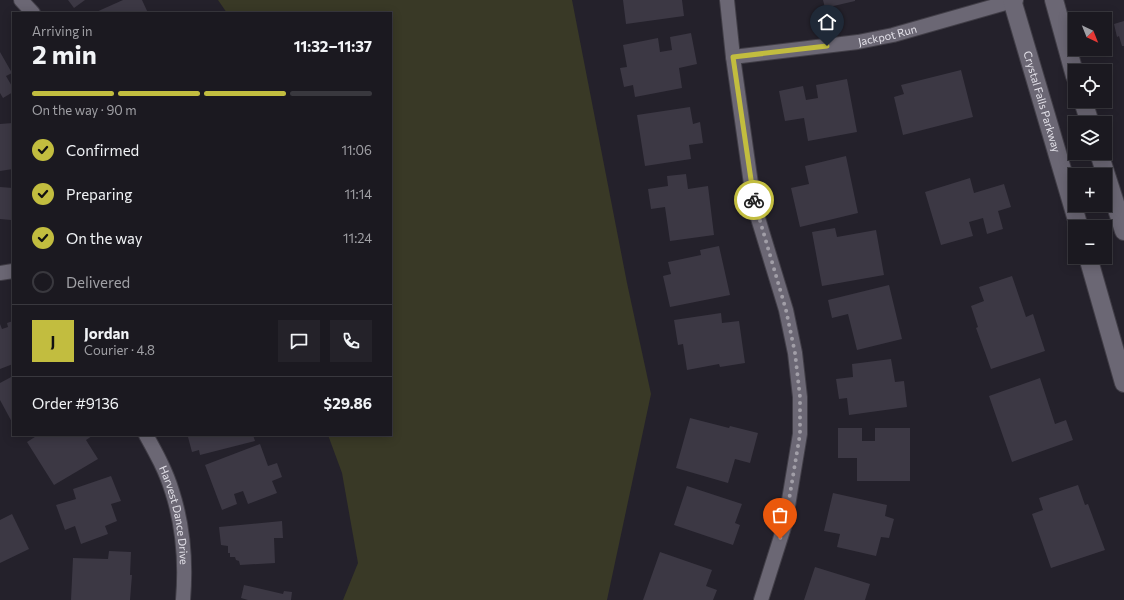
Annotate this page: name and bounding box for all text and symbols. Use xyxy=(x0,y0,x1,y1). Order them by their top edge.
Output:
pin xyxy=(810,5,844,46)
icon: home xyxy=(816,11,838,33)
north arrow xyxy=(1068,12,1112,56)
map controls xyxy=(1068,12,1112,264)
street label: Jackpot Run xyxy=(857,22,918,49)
text: Arriving in xyxy=(32,23,92,39)
text: 11:32–11:37 xyxy=(294,37,372,55)
text: 2 min xyxy=(32,38,97,69)
street label: Crystal Falls Parkway xyxy=(1021,49,1064,154)
button: locate xyxy=(1068,64,1112,108)
text: On the way · 90 m xyxy=(32,102,137,118)
button: layers xyxy=(1068,116,1112,160)
icon: check xyxy=(32,139,54,161)
text: Confirmed xyxy=(66,141,139,159)
text: 11:06 xyxy=(341,142,372,158)
button: + xyxy=(1068,168,1112,212)
courier xyxy=(734,180,774,220)
icon: check xyxy=(32,183,54,205)
text: Preparing xyxy=(66,185,132,203)
text: 11:14 xyxy=(344,186,372,202)
icon: bike xyxy=(743,189,765,211)
button: − xyxy=(1068,220,1112,264)
icon: check xyxy=(32,227,54,249)
text: On the way xyxy=(66,229,143,247)
text: 11:24 xyxy=(343,230,372,246)
text: Delivered xyxy=(66,273,130,291)
button: chat xyxy=(278,320,320,362)
button: phone xyxy=(330,320,372,362)
text: Jordan xyxy=(84,324,129,342)
text: J xyxy=(51,332,55,350)
text: Courier · 4.8 xyxy=(84,342,155,358)
text: Order #9136 xyxy=(32,394,119,412)
text: $29.86 xyxy=(324,394,372,412)
street label: Harvest Dance Drive xyxy=(157,463,191,565)
pin xyxy=(763,498,797,539)
icon: bag xyxy=(769,504,791,526)

